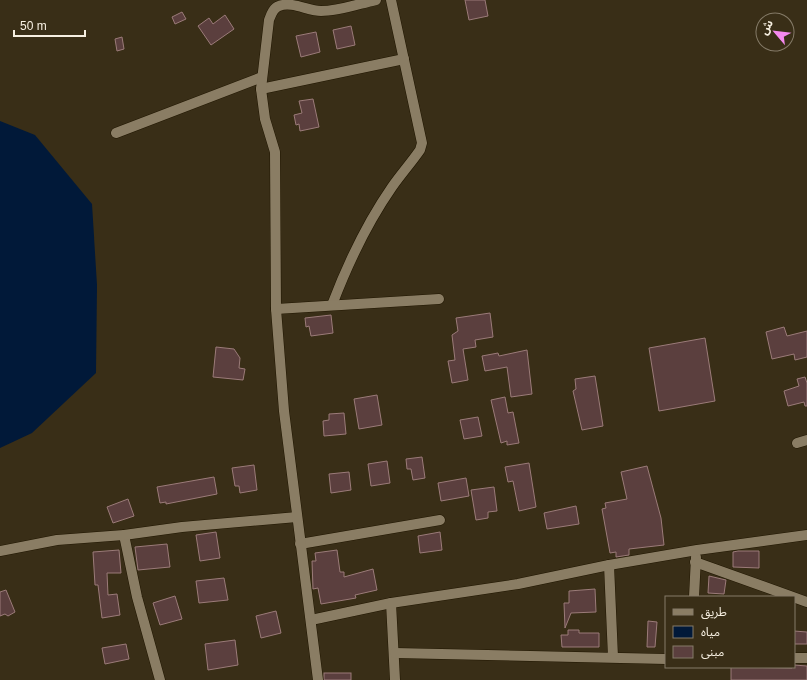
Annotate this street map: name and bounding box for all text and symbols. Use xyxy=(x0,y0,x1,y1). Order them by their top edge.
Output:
scale bar xyxy=(14,12,85,38)
north arrow xyxy=(755,12,795,52)
text: ش xyxy=(757,18,776,37)
text: 50 m xyxy=(20,19,47,33)
legend xyxy=(665,596,795,668)
text: طريق xyxy=(701,605,727,620)
text: مياه xyxy=(701,625,720,639)
text: مبنى xyxy=(701,645,724,659)

